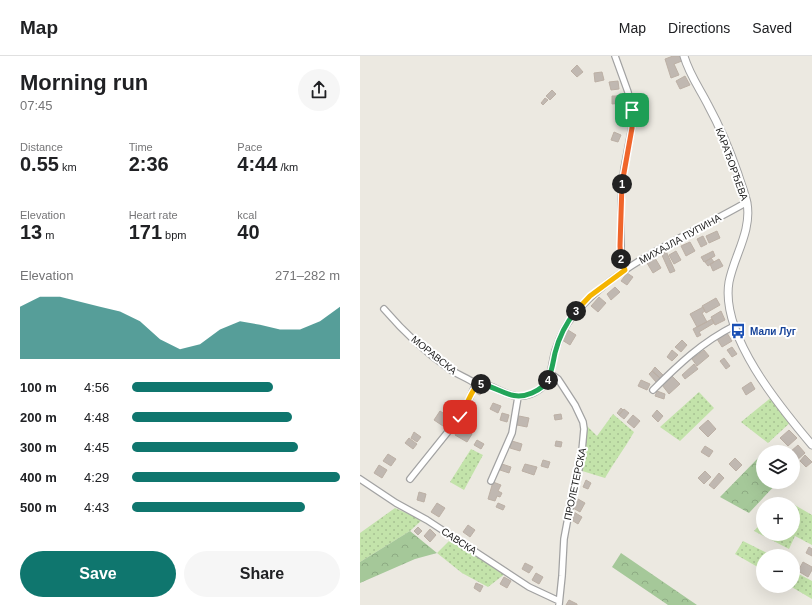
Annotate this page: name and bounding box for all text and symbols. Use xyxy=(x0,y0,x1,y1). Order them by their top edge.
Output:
text: Map xyxy=(20,17,58,38)
text: Map xyxy=(619,20,646,36)
text: Directions xyxy=(668,20,730,36)
text: Saved xyxy=(752,20,792,36)
button: share xyxy=(298,69,340,111)
text: Morning run xyxy=(20,70,148,95)
pin xyxy=(615,93,649,127)
text: 07:45 xyxy=(20,98,53,113)
icon: arrive xyxy=(621,99,643,121)
street label: КАРАЂОРЂЕВА xyxy=(714,126,750,202)
text: Distance xyxy=(20,141,63,153)
text: Time xyxy=(129,141,153,153)
text: Pace xyxy=(237,141,262,153)
text: 0.55 xyxy=(20,153,59,175)
text: 2:36 xyxy=(129,153,169,175)
text: 4:44 xyxy=(237,153,277,175)
text: km xyxy=(59,161,77,173)
text: /km xyxy=(277,161,298,173)
pin: 1 xyxy=(612,174,632,194)
text: 1 xyxy=(619,178,625,190)
text: Elevation xyxy=(20,209,65,221)
text: Heart rate xyxy=(129,209,178,221)
text: kcal xyxy=(237,209,257,221)
street label: МИХАЈЛА ПУПИНА xyxy=(637,212,723,266)
text: 13 xyxy=(20,221,42,243)
text: 171 xyxy=(129,221,162,243)
text: 40 xyxy=(237,221,260,243)
text: m xyxy=(42,229,54,241)
text: bpm xyxy=(162,229,187,241)
pin: 2 xyxy=(611,249,631,269)
text: 2 xyxy=(618,253,624,265)
text: Elevation xyxy=(20,268,73,283)
text: 271–282 m xyxy=(275,268,340,283)
pin: 3 xyxy=(566,301,586,321)
text: 3 xyxy=(573,305,579,317)
bus stop icon: Мали Луг xyxy=(729,322,747,340)
place label: Мали Луг xyxy=(750,326,796,337)
street label: МОРАВСКА xyxy=(409,333,459,377)
pin: 4 xyxy=(538,370,558,390)
pin: 5 xyxy=(471,374,491,394)
text: 4 xyxy=(545,374,551,386)
text: 5 xyxy=(478,378,484,390)
text: 100 m xyxy=(20,380,57,395)
text: 4:56 xyxy=(84,380,109,395)
pin xyxy=(443,400,477,434)
icon: check xyxy=(449,406,471,428)
text: 200 m xyxy=(20,410,57,425)
text: 4:48 xyxy=(84,410,109,425)
text: 300 m xyxy=(20,440,57,455)
text: 4:45 xyxy=(84,440,109,455)
map controls xyxy=(756,445,800,593)
button: layers xyxy=(756,445,800,489)
street label: ПРОЛЕТЕРСКА xyxy=(562,447,588,521)
text: 400 m xyxy=(20,470,57,485)
text: 4:29 xyxy=(84,470,109,485)
button: + xyxy=(756,497,800,541)
text: 500 m xyxy=(20,500,57,515)
text: 4:43 xyxy=(84,500,109,515)
street label: САВСКА xyxy=(439,526,479,557)
button: − xyxy=(756,549,800,593)
button: Save xyxy=(20,551,176,597)
button: Share xyxy=(184,551,340,597)

